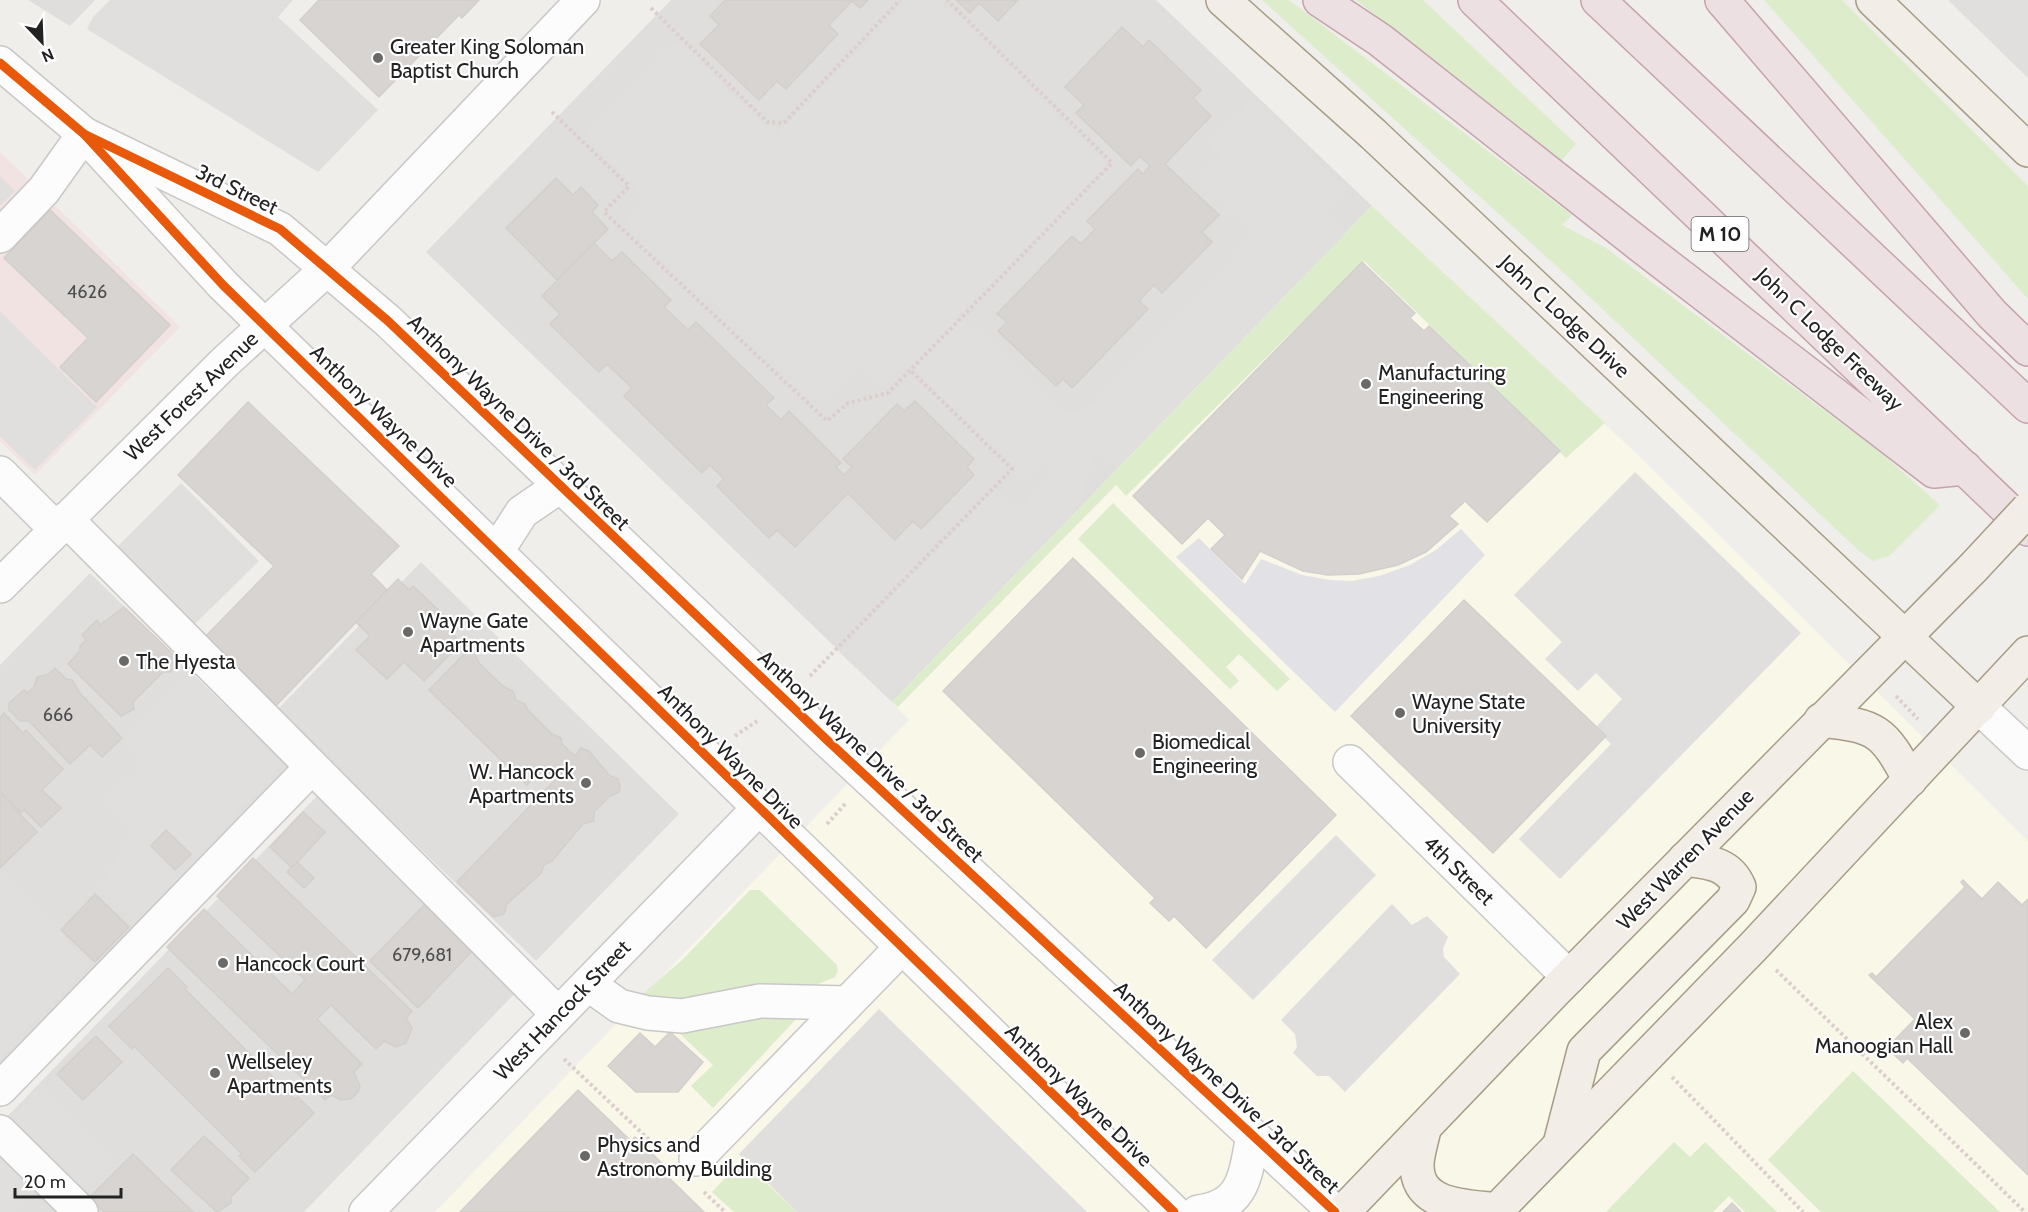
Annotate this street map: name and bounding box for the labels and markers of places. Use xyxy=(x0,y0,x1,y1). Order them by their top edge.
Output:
place label: Greater King Soloman Baptist Church xyxy=(390,34,584,83)
marker: Greater King Soloman Baptist Church xyxy=(371,51,385,65)
place label: Manufacturing Engineering xyxy=(1378,360,1506,409)
marker: Manufacturing Engineering xyxy=(1359,377,1373,391)
place label: Wayne Gate Apartments xyxy=(420,608,528,657)
marker: Wayne Gate Apartments xyxy=(401,625,415,639)
place label: The Hyesta xyxy=(136,649,236,674)
marker: The Hyesta xyxy=(117,654,131,668)
place label: Wayne State University xyxy=(1412,689,1525,738)
marker: Wayne State University xyxy=(1393,706,1407,720)
place label: Biomedical Engineering xyxy=(1152,729,1258,778)
marker: Biomedical Engineering xyxy=(1133,746,1147,760)
place label: W. Hancock Apartments xyxy=(469,759,575,808)
marker: W. Hancock Apartments xyxy=(579,776,593,790)
place label: Hancock Court xyxy=(235,951,365,976)
marker: Hancock Court xyxy=(216,956,230,970)
place label: Alex Manoogian Hall xyxy=(1815,1009,1953,1058)
marker: Alex Manoogian Hall xyxy=(1958,1026,1972,1040)
place label: Wellseley Apartments xyxy=(227,1049,332,1098)
marker: Wellseley Apartments xyxy=(208,1066,222,1080)
place label: Physics and Astronomy Building xyxy=(597,1132,772,1181)
marker: Physics and Astronomy Building xyxy=(578,1149,592,1163)

